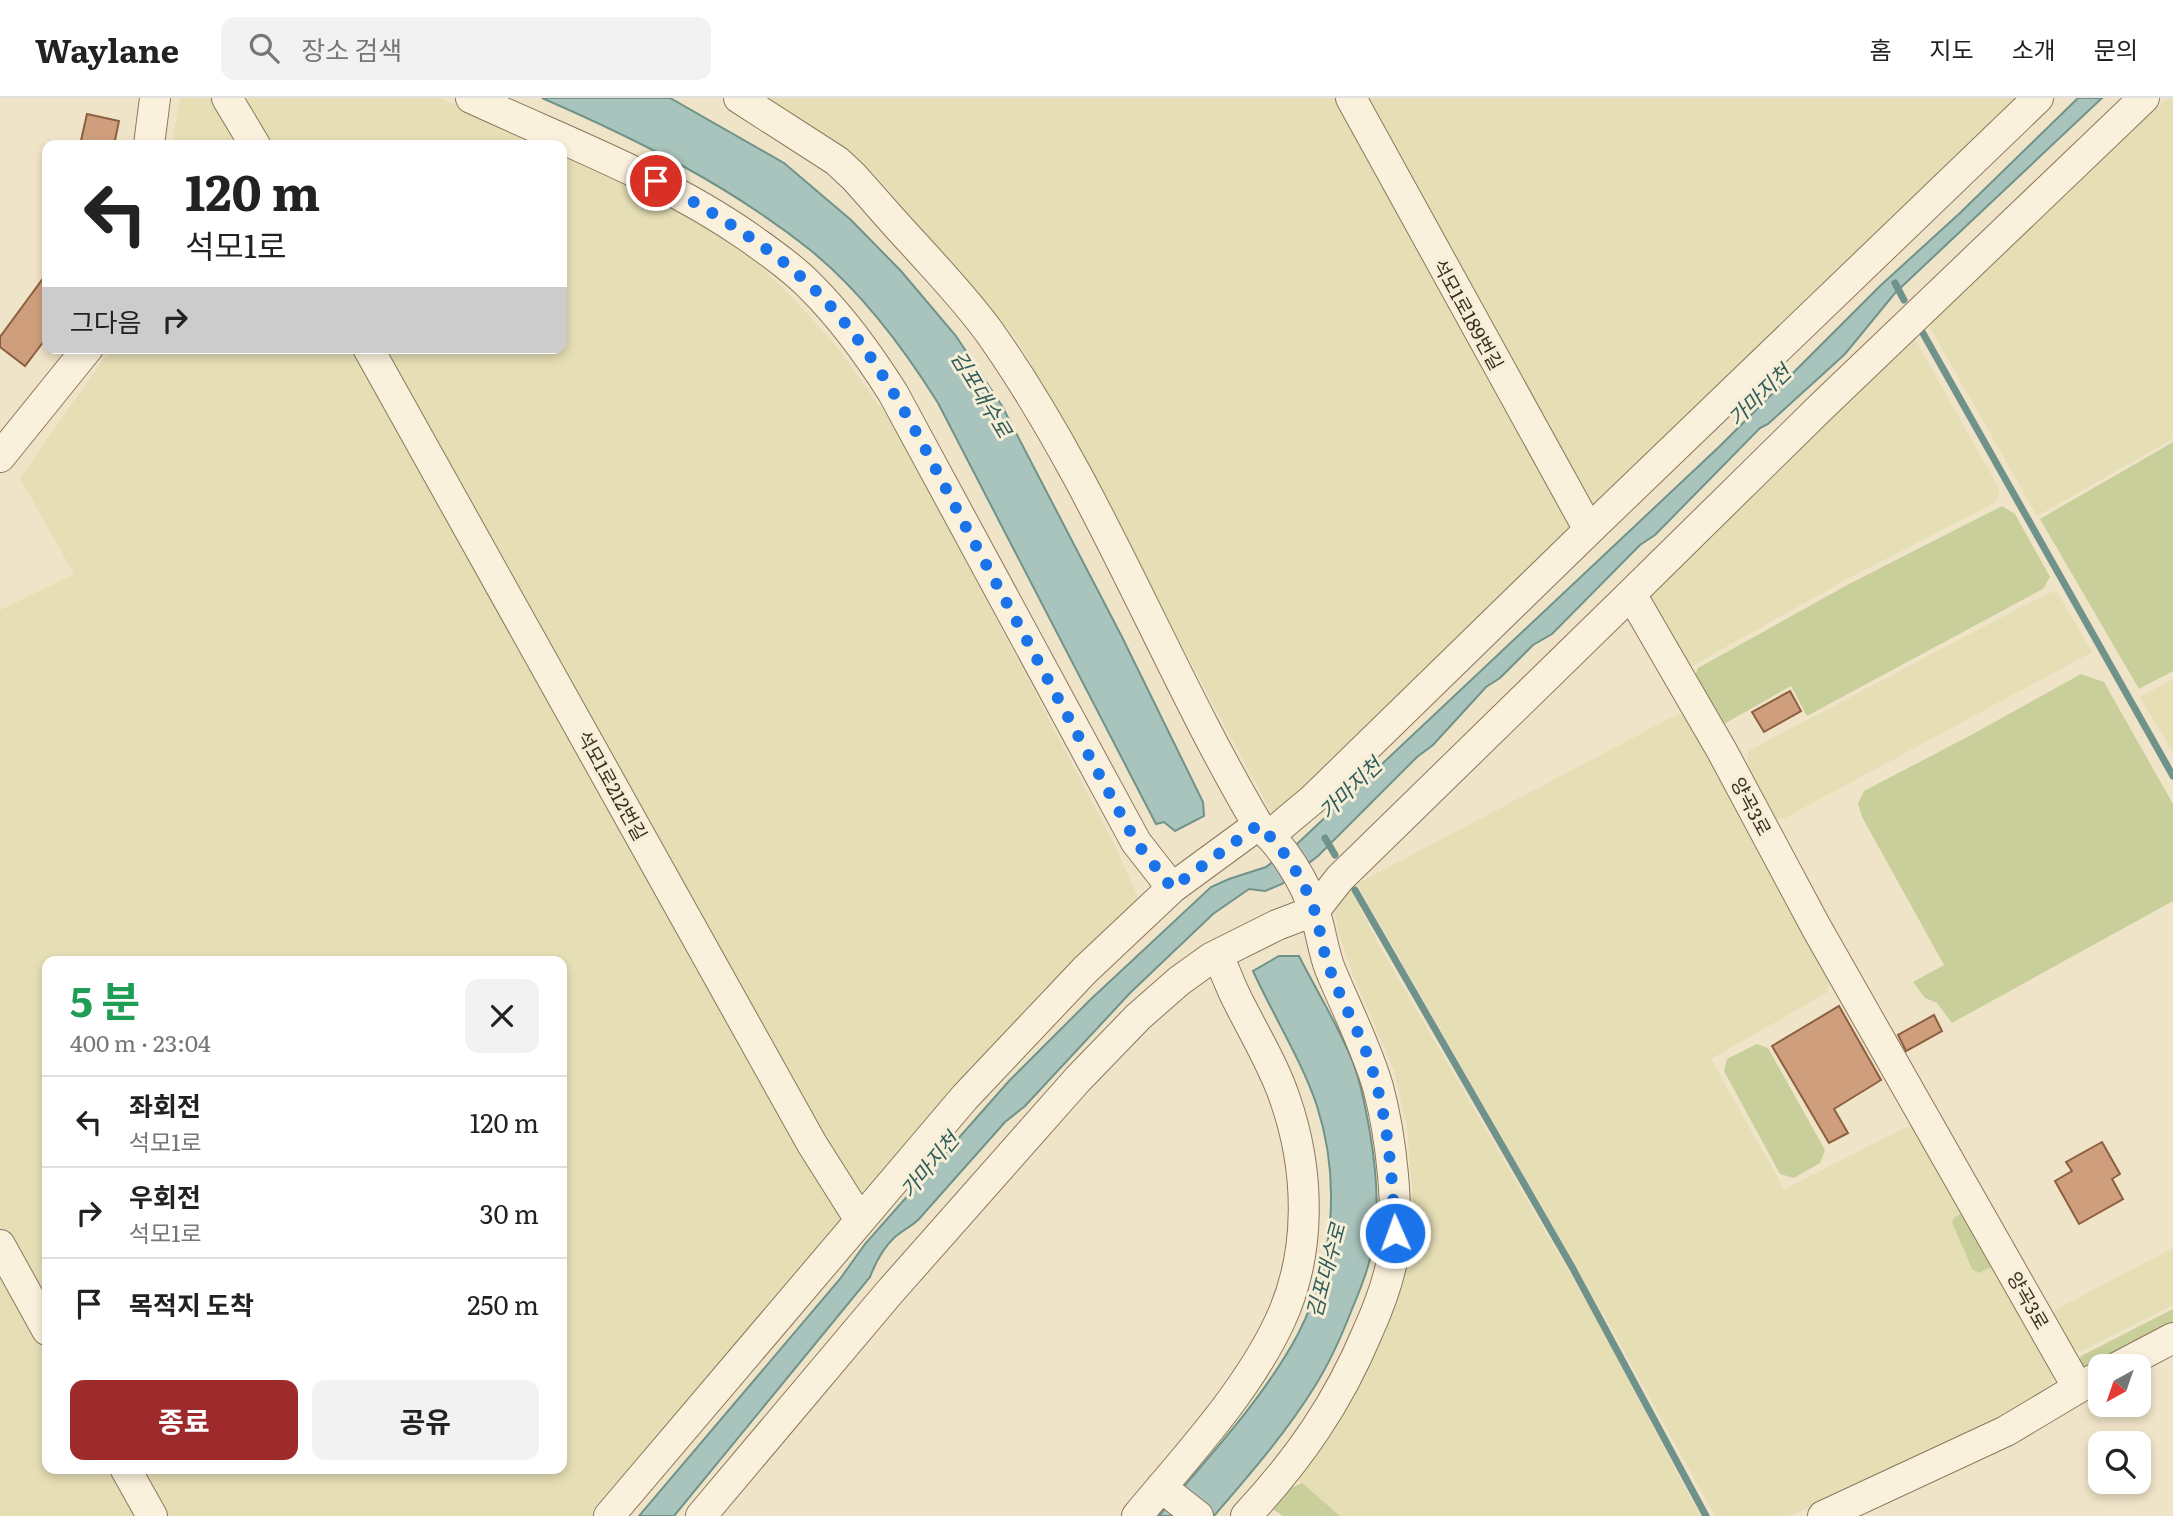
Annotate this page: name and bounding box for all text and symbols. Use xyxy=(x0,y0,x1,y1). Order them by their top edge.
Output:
search box xyxy=(221,17,711,80)
text: Waylane xyxy=(35,24,179,73)
icon: search xyxy=(245,29,283,67)
text: 장소 검색 xyxy=(301,29,402,68)
text: 홈 xyxy=(1869,31,1891,66)
text: 지도 xyxy=(1929,31,1974,66)
text: 소개 xyxy=(2012,31,2056,66)
text: 문의 xyxy=(2094,31,2138,66)
pin xyxy=(626,151,686,211)
text: 120 m xyxy=(185,153,320,226)
icon: arrive xyxy=(637,162,675,200)
icon: left xyxy=(70,168,161,259)
text: 석모1로 xyxy=(185,220,286,268)
street label: 석모1로189번길 xyxy=(1427,253,1511,375)
text: 그다음 xyxy=(70,301,142,340)
icon: right xyxy=(156,301,194,339)
water label: 김포대수로 xyxy=(945,344,1022,444)
water label: 가마지천 xyxy=(1719,354,1798,432)
street label: 석모1로212번길 xyxy=(571,725,655,845)
water label: 가마지천 xyxy=(1310,747,1389,825)
street label: 양곡3로 xyxy=(1725,772,1779,840)
text: 5 분 xyxy=(70,968,140,1030)
button: close xyxy=(465,979,539,1053)
text: 400 m · 23:04 xyxy=(70,1025,211,1059)
text: 좌회전 xyxy=(129,1085,201,1124)
text: 120 m xyxy=(470,1102,539,1141)
icon: left xyxy=(70,1103,108,1141)
water label: 가마지천 xyxy=(891,1122,966,1204)
text: 석모1로 xyxy=(129,1124,202,1158)
text: 우회전 xyxy=(129,1176,201,1215)
text: 30 m xyxy=(479,1193,539,1232)
icon: right xyxy=(70,1194,108,1232)
position arrow xyxy=(1358,1196,1432,1270)
text: 석모1로 xyxy=(129,1215,202,1249)
water label: 김포대수로 xyxy=(1297,1218,1352,1321)
street label: 양곡3로 xyxy=(2001,1266,2057,1334)
text: 목적지 도착 xyxy=(129,1284,254,1323)
text: 250 m xyxy=(467,1284,539,1323)
icon: arrive xyxy=(70,1285,108,1323)
north arrow xyxy=(2088,1354,2151,1418)
map controls xyxy=(2088,1354,2151,1494)
button: 종료 xyxy=(70,1380,298,1460)
button: 공유 xyxy=(312,1380,539,1460)
button: search xyxy=(2088,1431,2151,1494)

